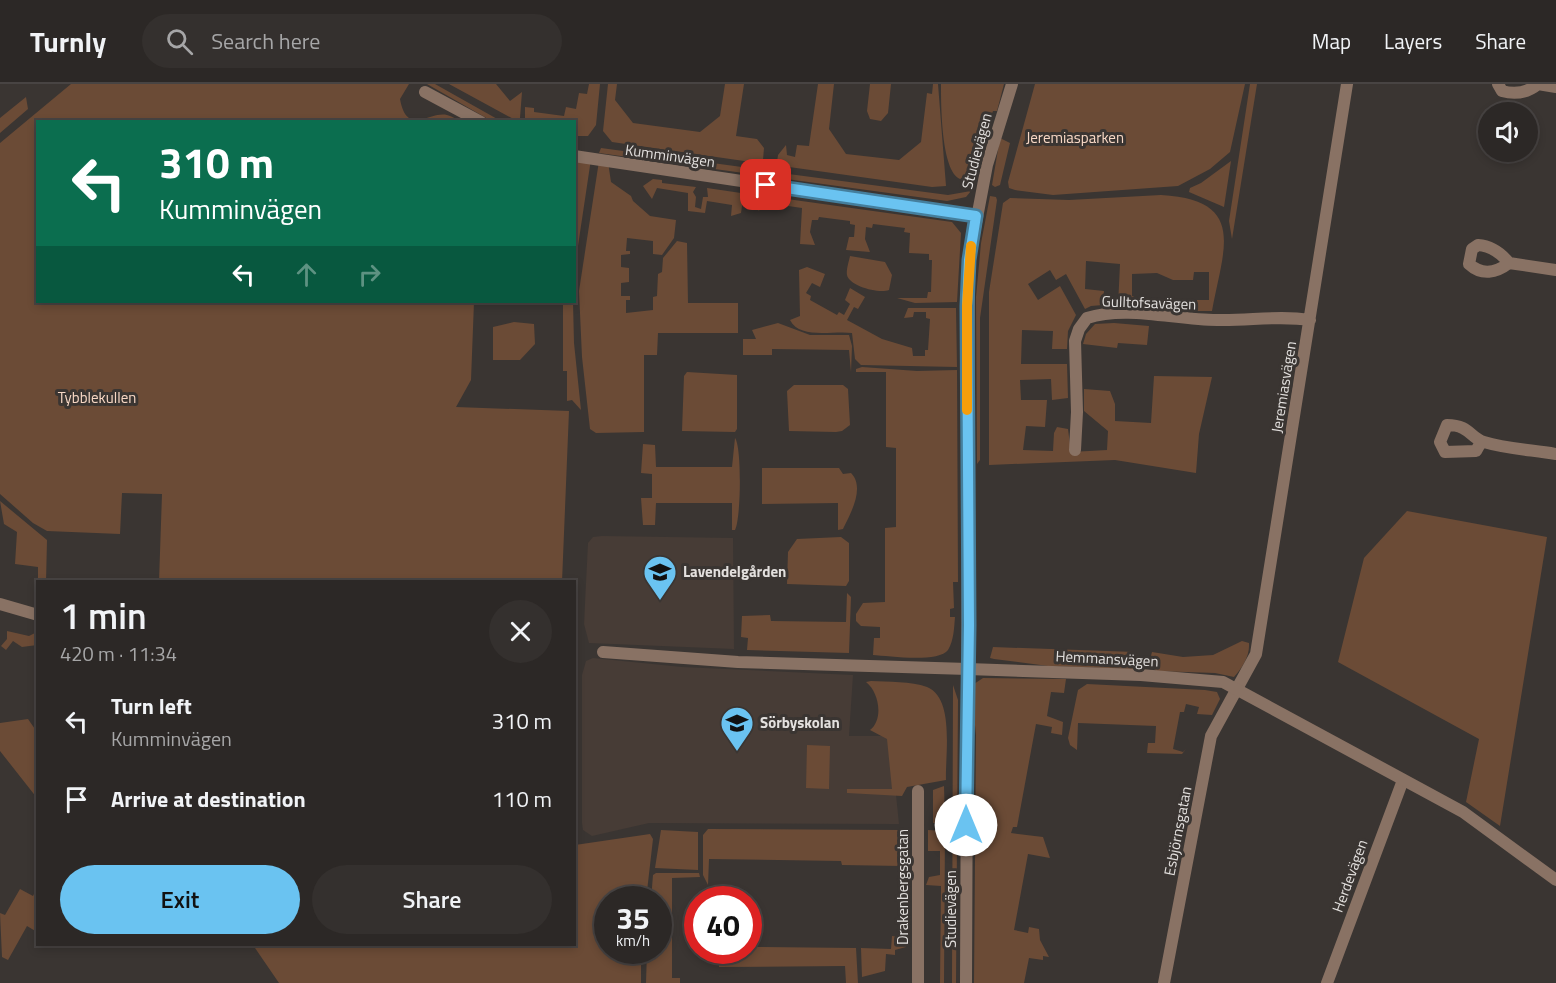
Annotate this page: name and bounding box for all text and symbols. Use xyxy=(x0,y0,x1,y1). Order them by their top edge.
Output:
search box xyxy=(142,14,562,68)
text: Turnly xyxy=(30,20,106,63)
text: Search here xyxy=(211,24,320,58)
icon: search xyxy=(163,25,196,58)
text: Map xyxy=(1312,25,1351,57)
text: Layers xyxy=(1384,25,1442,57)
text: Share xyxy=(1475,25,1526,57)
map controls xyxy=(1478,102,1538,162)
button: sound xyxy=(1478,102,1538,162)
street label: Studievägen xyxy=(955,110,998,191)
park label: Jeremiasparken xyxy=(1026,126,1124,149)
text: 310 m xyxy=(159,130,274,194)
street label: Kumminvägen xyxy=(624,138,717,173)
icon: left xyxy=(60,144,138,222)
pin xyxy=(740,159,791,210)
icon: arrive xyxy=(749,168,782,201)
text: Kumminvägen xyxy=(159,188,322,229)
icon: left xyxy=(227,258,260,291)
icon: ahead xyxy=(290,258,323,291)
icon: right xyxy=(353,258,386,291)
street label: Gulltofsavägen xyxy=(1101,289,1197,316)
street label: Jeremiasvägen xyxy=(1265,339,1302,434)
park label: Tybblekullen xyxy=(58,386,136,409)
school or university icon: Lavendelgården xyxy=(642,554,678,601)
place label: Lavendelgården xyxy=(683,560,786,583)
text: 1 min xyxy=(60,588,147,643)
button: close xyxy=(489,600,552,663)
text: 420 m · 11:34 xyxy=(60,638,177,669)
street label: Hemmansvägen xyxy=(1055,644,1159,673)
text: Turn left xyxy=(111,689,192,723)
text: 310 m xyxy=(492,704,552,738)
icon: left xyxy=(60,705,93,738)
school or university icon: Sörbyskolan xyxy=(719,705,755,752)
place label: Sörbyskolan xyxy=(760,711,840,734)
text: Kumminvägen xyxy=(111,723,232,754)
text: Arrive at destination xyxy=(111,782,306,816)
text: 110 m xyxy=(492,782,552,816)
icon: arrive xyxy=(60,783,93,816)
street label: Esbjörnsgatan xyxy=(1158,784,1197,878)
position arrow xyxy=(934,793,998,857)
street label: Drakenbergsgatan xyxy=(891,829,914,945)
street label: Herdevägen xyxy=(1326,836,1373,915)
button: Exit xyxy=(60,865,300,934)
button: Share xyxy=(312,865,552,934)
street label: Studievägen xyxy=(939,870,962,948)
speed limit sign: 40 xyxy=(684,886,762,964)
text: 35 xyxy=(616,895,650,941)
text: km/h xyxy=(616,929,650,952)

